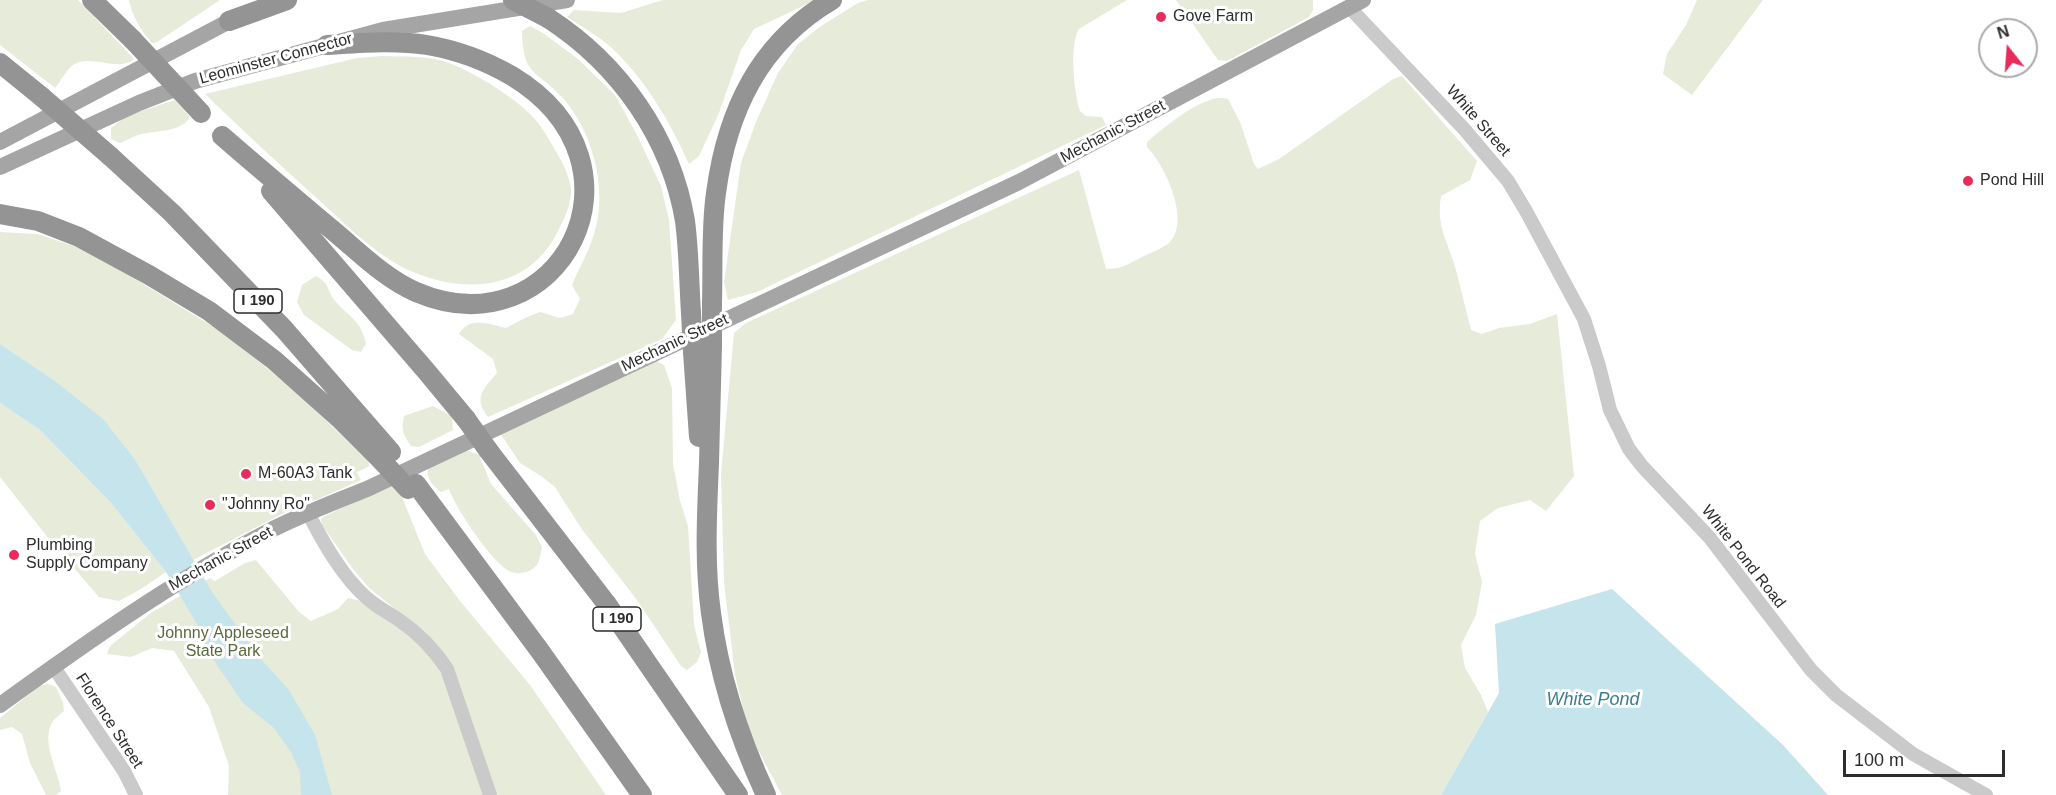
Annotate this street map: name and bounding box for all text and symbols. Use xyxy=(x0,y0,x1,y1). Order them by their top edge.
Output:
place label: Gove Farm xyxy=(1173,7,1253,27)
marker: Gove Farm xyxy=(1154,10,1168,24)
north arrow xyxy=(1978,18,2038,78)
text: N xyxy=(1995,22,2011,42)
street label: Leominster Connector xyxy=(197,29,355,89)
street label: White Street xyxy=(1442,81,1514,161)
street label: Mechanic Street xyxy=(1057,96,1169,168)
place label: Pond Hill xyxy=(1980,171,2044,191)
marker: Pond Hill xyxy=(1961,174,1975,188)
road number: I 190 xyxy=(234,289,282,313)
street label: Mechanic Street xyxy=(619,310,731,376)
place label: M-60A3 Tank xyxy=(258,464,352,484)
marker: M-60A3 Tank xyxy=(239,467,253,481)
place label: "Johnny Ro" xyxy=(222,495,310,515)
marker: "Johnny Ro" xyxy=(203,498,217,512)
street label: White Pond Road xyxy=(1697,502,1789,612)
street label: Mechanic Street xyxy=(166,523,276,595)
place label: Plumbing Supply Company xyxy=(26,536,148,574)
marker: Plumbing Supply Company xyxy=(7,548,21,562)
road number: I 190 xyxy=(593,607,641,631)
park label: Johnny Appleseed State Park xyxy=(157,624,289,662)
street label: Florence Street xyxy=(71,670,147,772)
water label: White Pond xyxy=(1546,689,1640,711)
scale bar xyxy=(1846,738,2008,776)
text: 100 m xyxy=(1854,750,1904,770)

